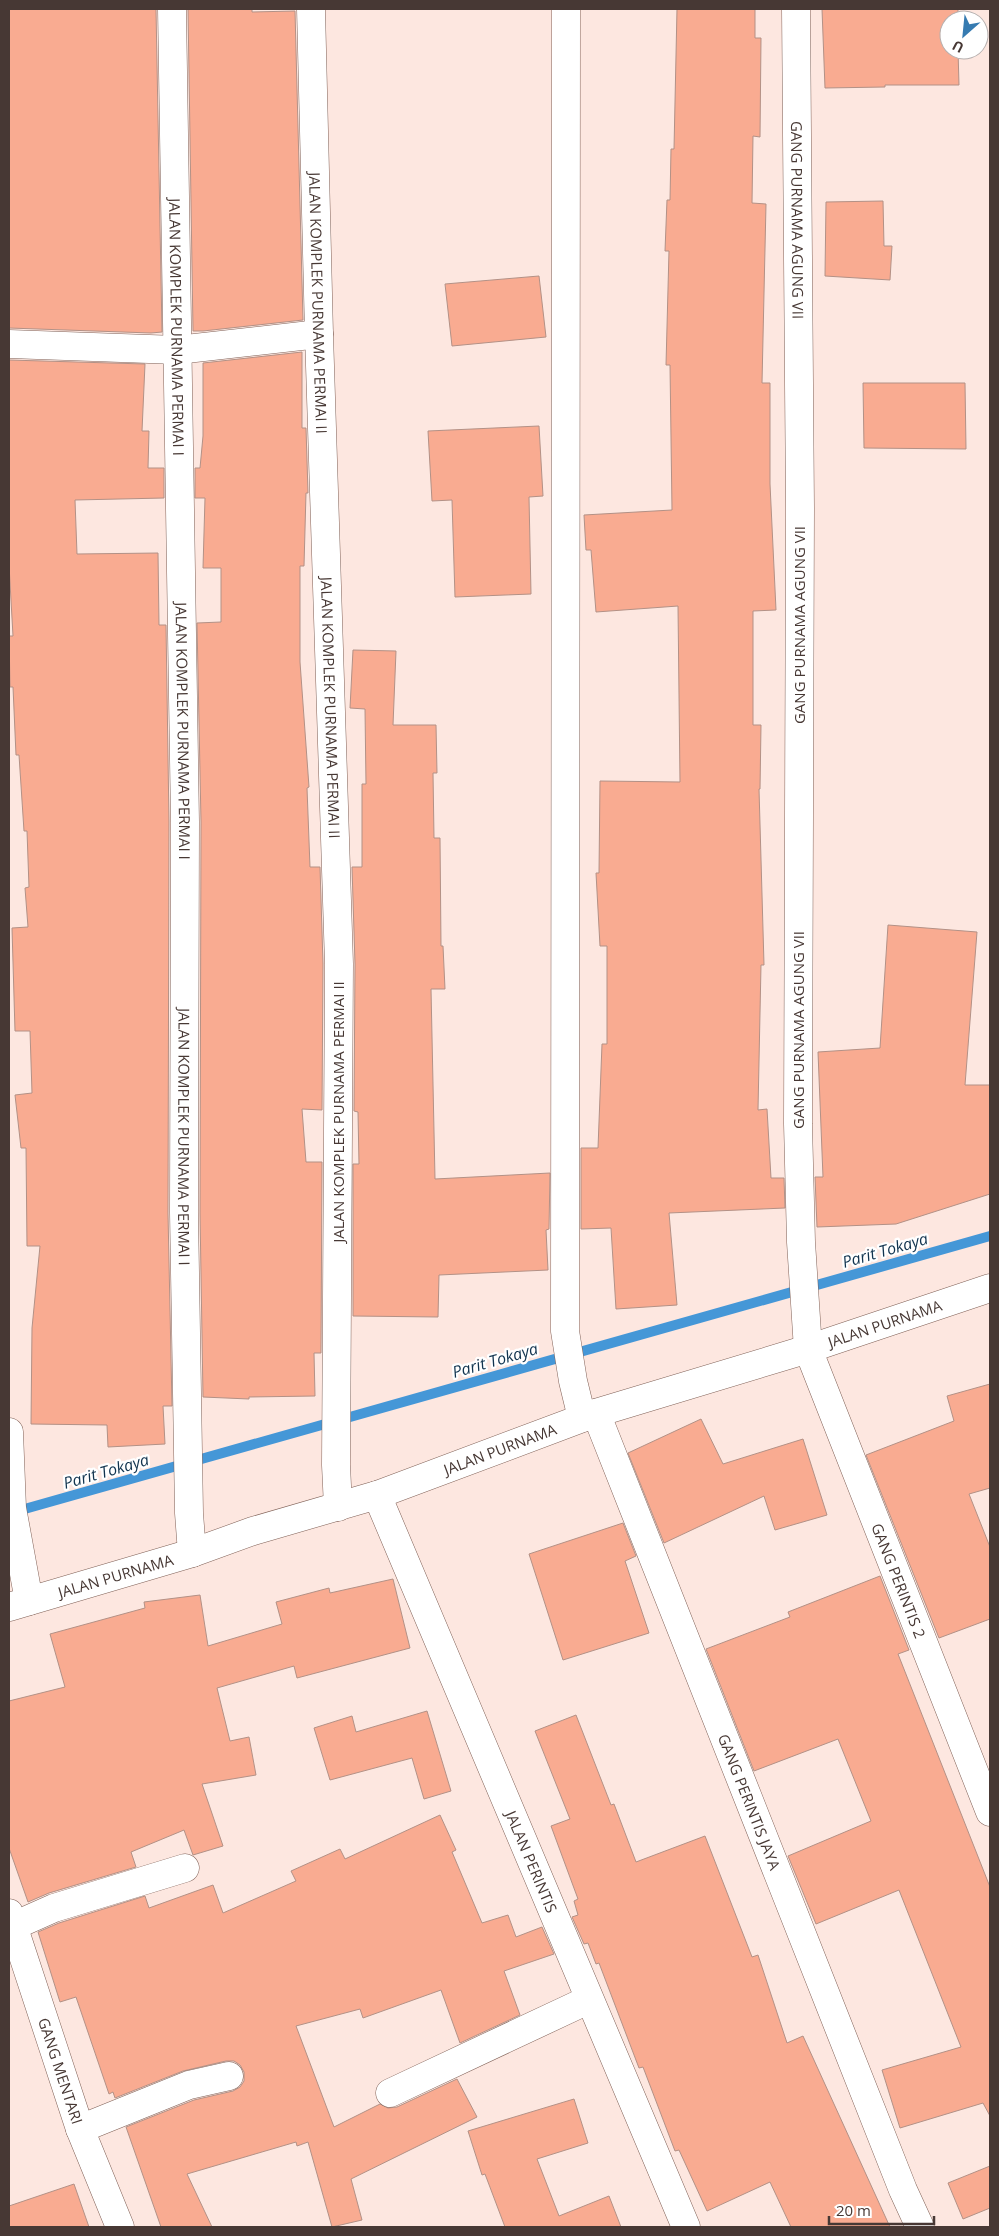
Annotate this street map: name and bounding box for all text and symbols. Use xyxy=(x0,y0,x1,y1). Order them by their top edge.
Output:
north arrow xyxy=(939,10,989,60)
text: U xyxy=(949,36,967,58)
street label: GANG PURNAMA AGUNG VII xyxy=(787,121,808,319)
street label: JALAN KOMPLEK PURNAMA PERMAI II xyxy=(305,170,332,434)
street label: JALAN KOMPLEK PURNAMA PERMAI I xyxy=(165,196,189,456)
street label: GANG PURNAMA AGUNG VII xyxy=(789,526,809,724)
street label: JALAN KOMPLEK PURNAMA PERMAI II xyxy=(317,575,345,839)
street label: JALAN KOMPLEK PURNAMA PERMAI I xyxy=(171,600,195,860)
street label: GANG PURNAMA AGUNG VII xyxy=(788,931,808,1129)
street label: JALAN KOMPLEK PURNAMA PERMAI II xyxy=(328,981,348,1245)
street label: JALAN KOMPLEK PURNAMA PERMAI I xyxy=(174,1006,195,1266)
water label: Parit Tokaya xyxy=(840,1227,930,1273)
street label: JALAN PURNAMA xyxy=(823,1295,945,1352)
water label: Parit Tokaya xyxy=(450,1337,540,1383)
street label: JALAN PURNAMA xyxy=(439,1419,560,1480)
water label: Parit Tokaya xyxy=(61,1448,151,1494)
street label: GANG PERINTIS 2 xyxy=(867,1520,931,1641)
street label: JALAN PURNAMA xyxy=(54,1549,176,1603)
street label: GANG PERINTIS JAYA xyxy=(714,1731,786,1873)
street label: JALAN PERINTIS xyxy=(501,1806,562,1916)
street label: GANG MENTARI xyxy=(34,2015,88,2126)
scale bar xyxy=(829,2194,934,2226)
text: 20 m xyxy=(836,2200,871,2220)

